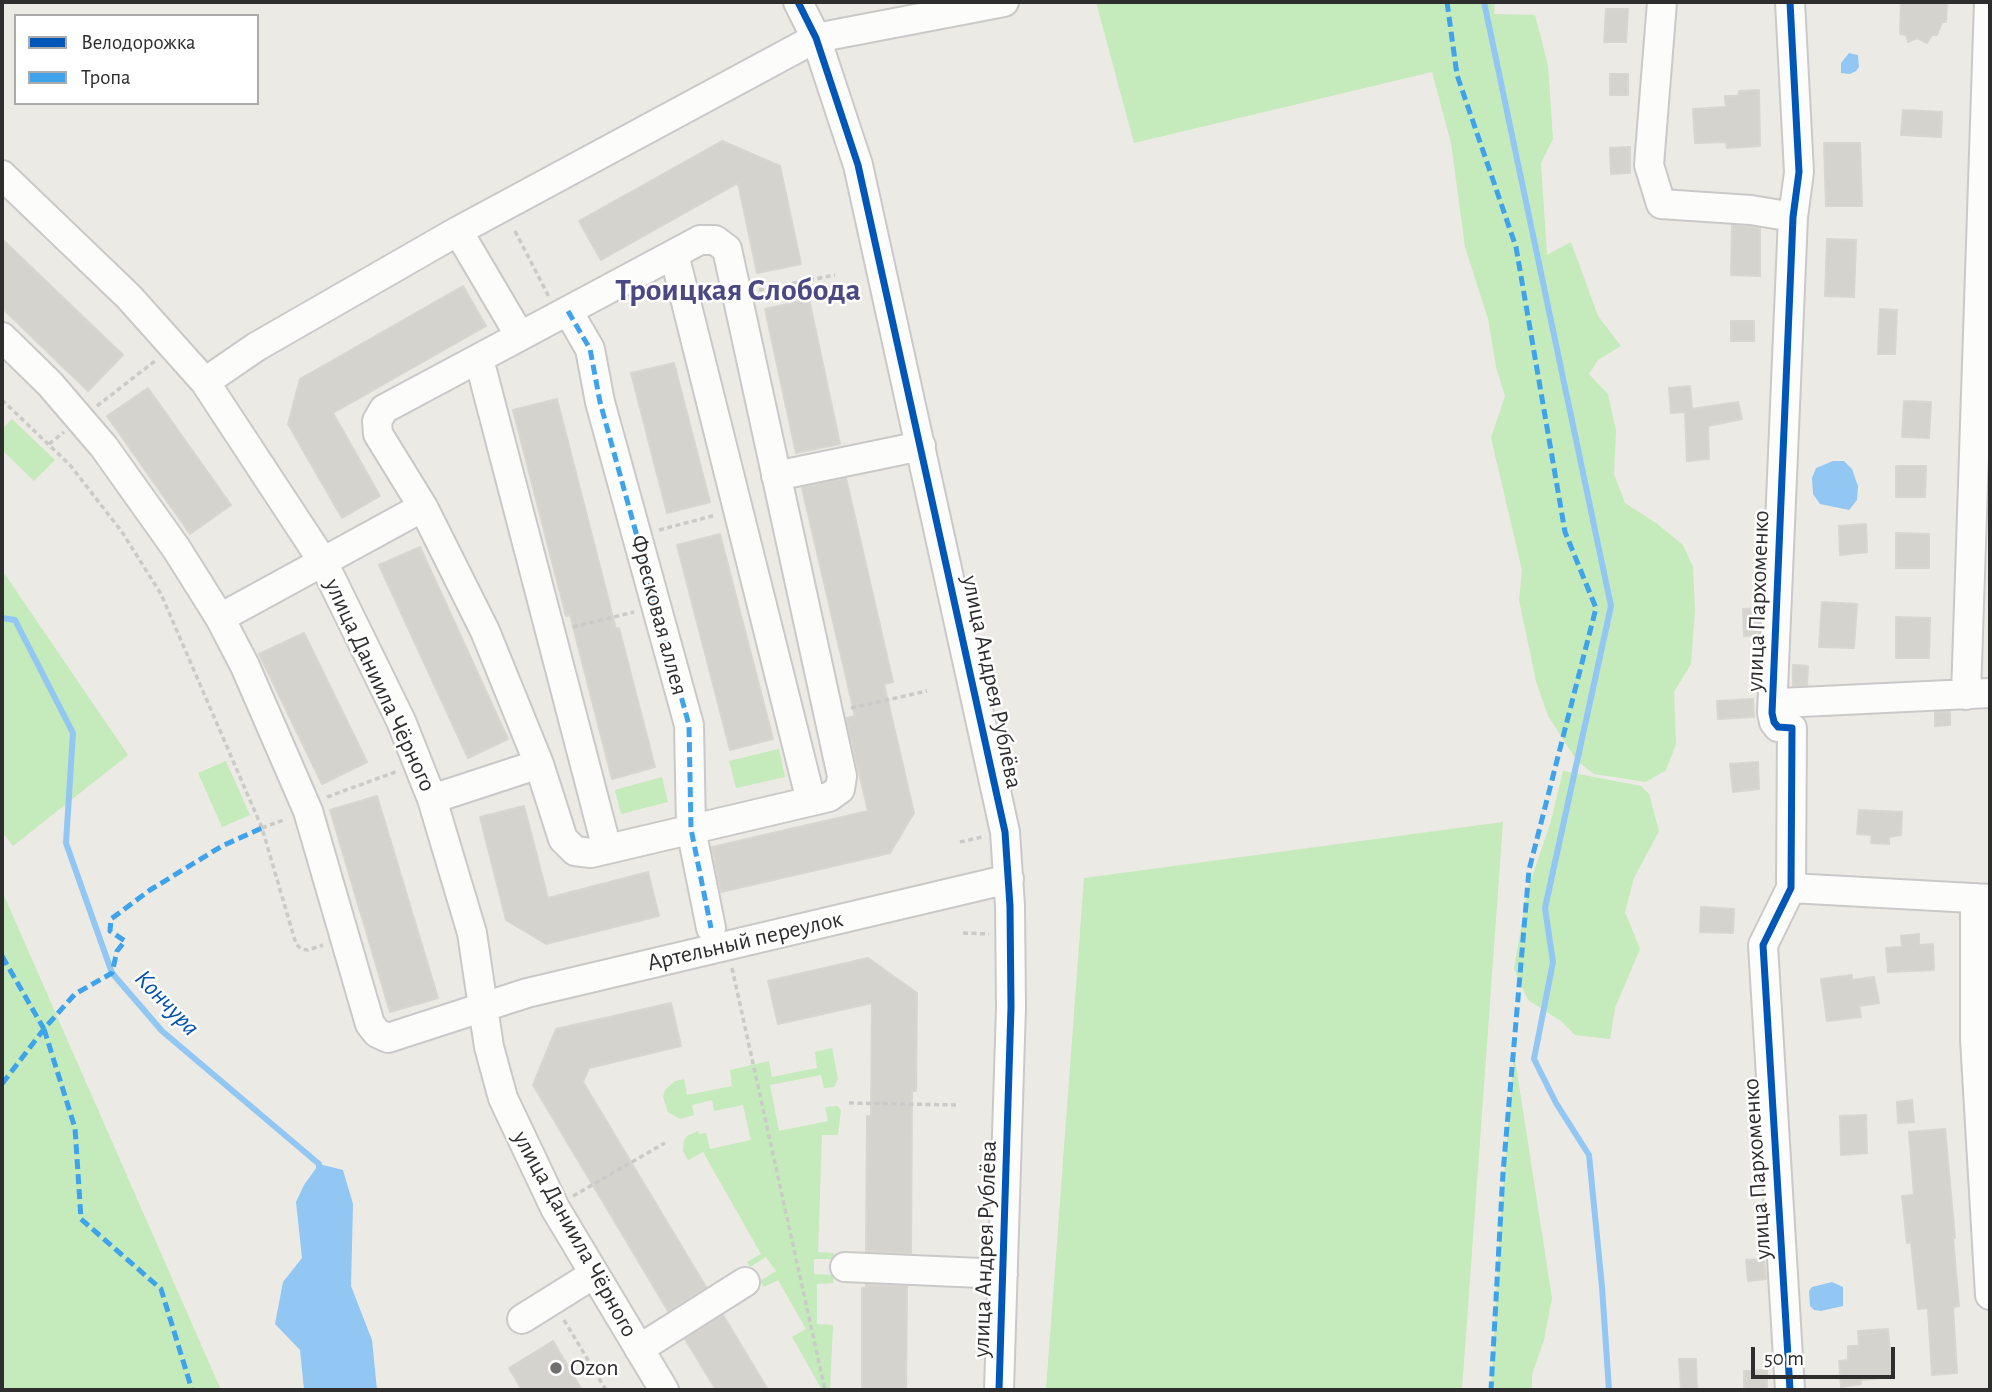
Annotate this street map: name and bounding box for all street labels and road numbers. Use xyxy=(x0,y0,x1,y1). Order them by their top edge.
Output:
street label: улица Пархоменко xyxy=(1740,510,1776,692)
street label: Фресковая аллея xyxy=(624,532,694,698)
street label: улица Андрея Рублёва xyxy=(955,573,1029,791)
street label: улица Даниила Чёрного xyxy=(318,574,442,796)
street label: Артельный переулок xyxy=(644,904,846,978)
street label: улица Пархоменко xyxy=(1736,1077,1778,1261)
street label: улица Даниила Чёрного xyxy=(506,1126,644,1342)
street label: улица Андрея Рублёва xyxy=(967,1140,1003,1358)

